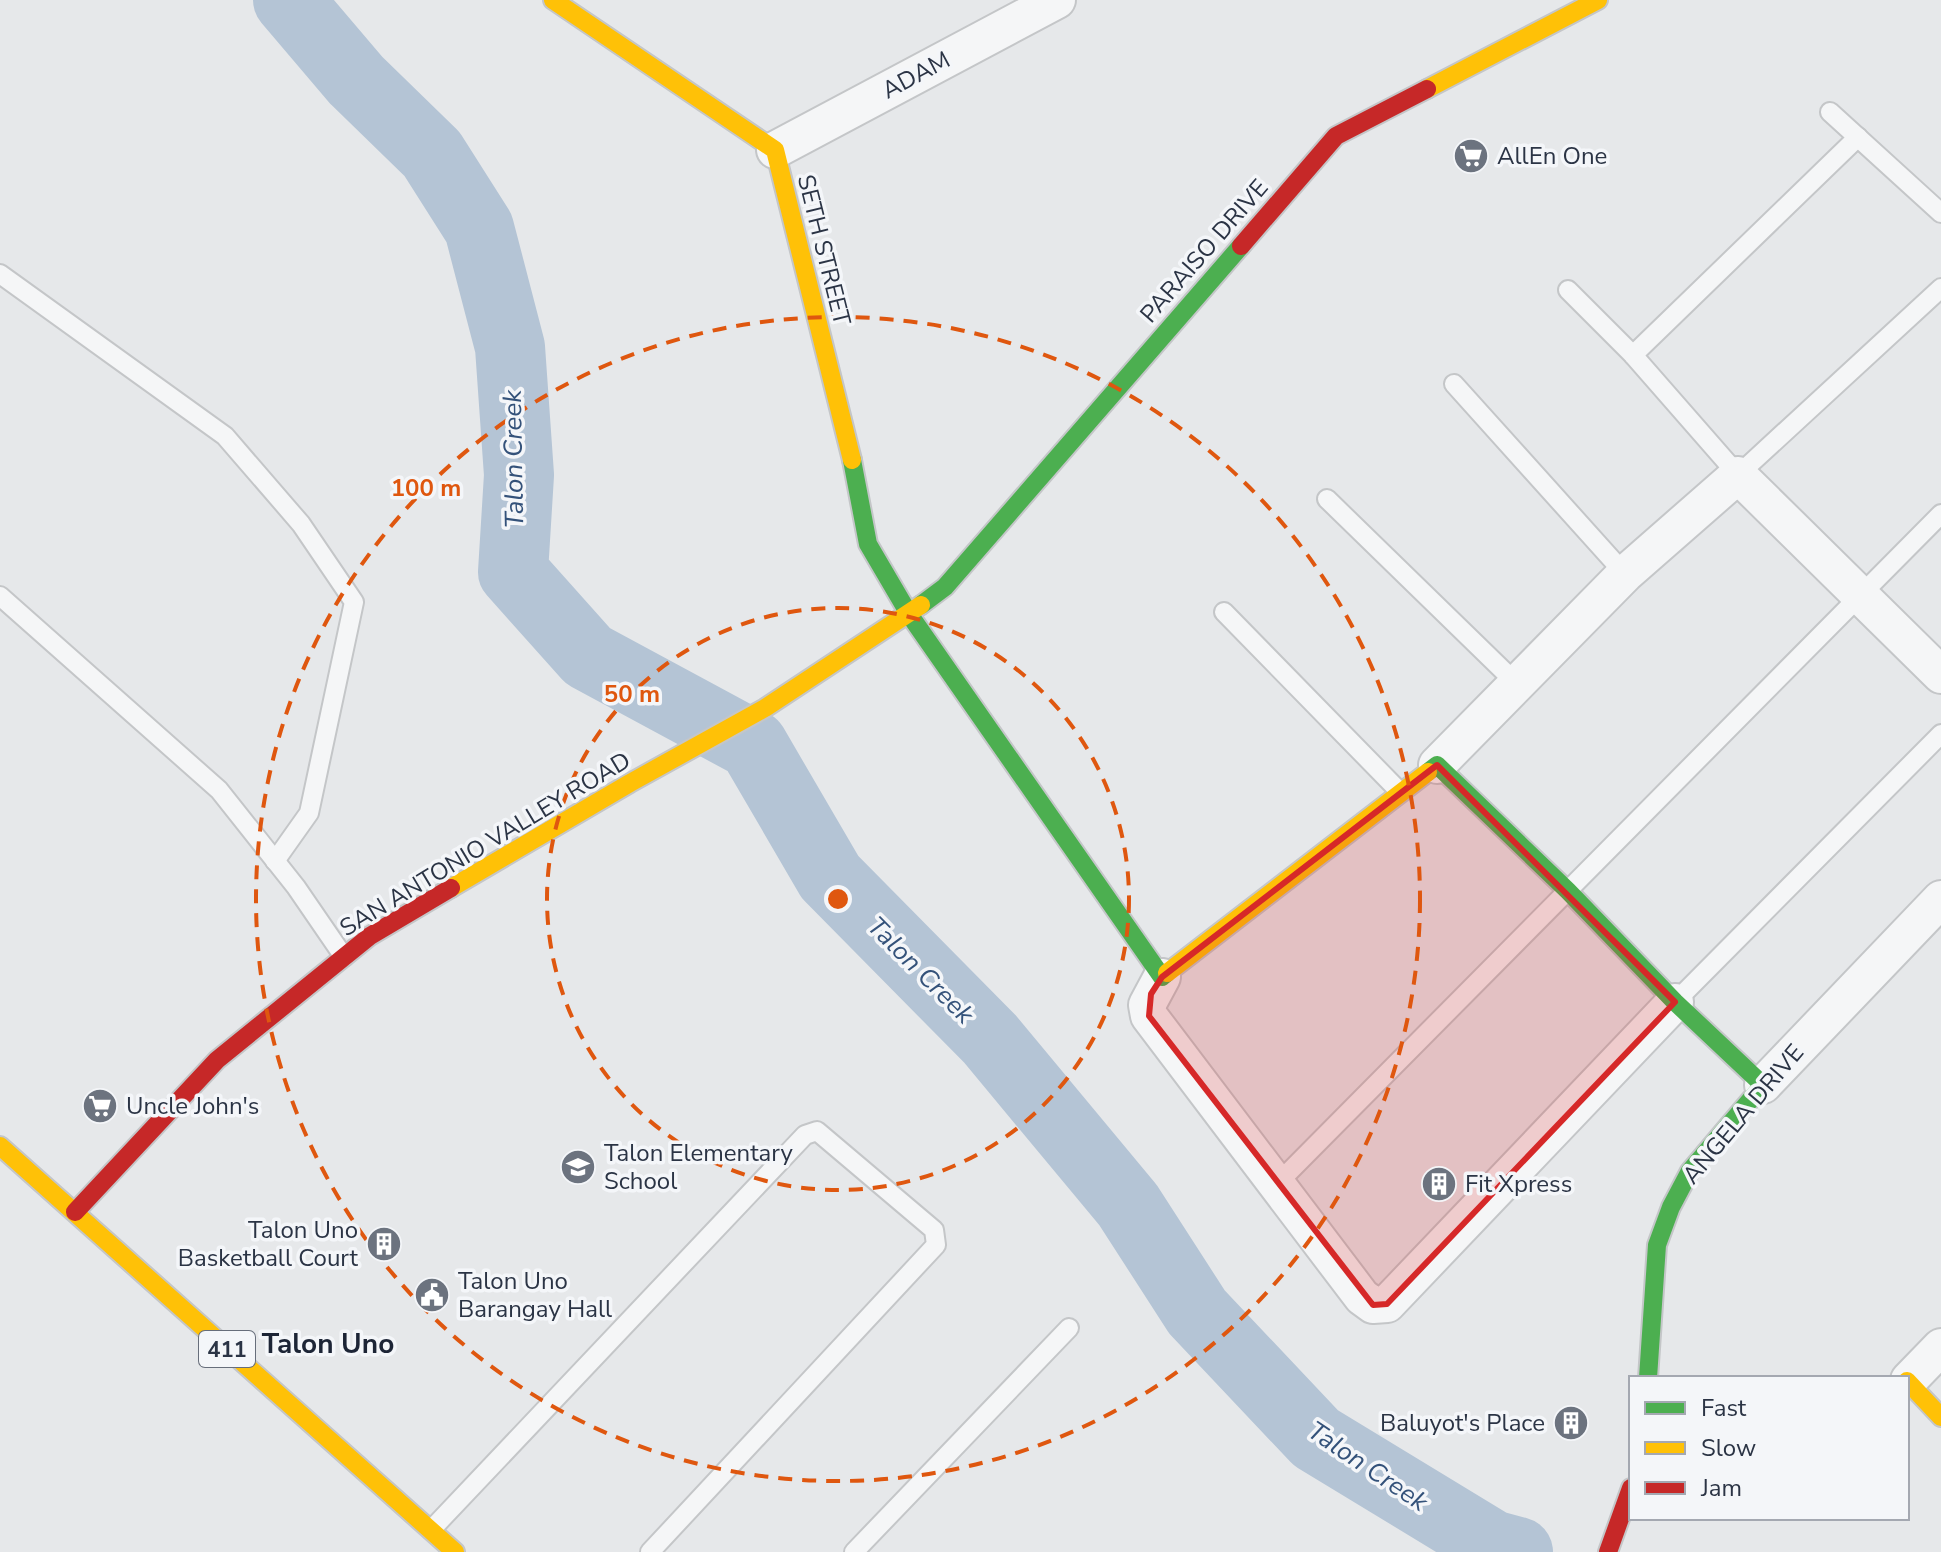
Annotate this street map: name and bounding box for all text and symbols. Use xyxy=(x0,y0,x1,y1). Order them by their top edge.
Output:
street label: ADAM xyxy=(876,44,956,106)
supermarket icon: AllEn One xyxy=(1452,137,1490,175)
place label: AllEn One xyxy=(1497,140,1607,172)
street label: SETH STREET xyxy=(790,171,858,329)
street label: PARAISO DRIVE xyxy=(1133,172,1275,330)
water label: Talon Creek xyxy=(495,389,532,528)
text: 100 m xyxy=(391,472,461,504)
text: 50 m xyxy=(604,678,660,710)
street label: SAN ANTONIO VALLEY ROAD xyxy=(334,744,636,944)
centre of rings xyxy=(824,885,852,913)
water label: Talon Creek xyxy=(859,909,983,1032)
street label: ANGELA DRIVE xyxy=(1675,1037,1811,1191)
supermarket icon: Uncle John's xyxy=(81,1087,119,1125)
place label: Uncle John's xyxy=(126,1090,259,1122)
place label: Talon Elementary School xyxy=(604,1137,794,1197)
school or university icon: Talon Elementary School xyxy=(559,1148,597,1186)
building icon: Fit Xpress xyxy=(1420,1165,1458,1203)
place label: Fit Xpress xyxy=(1465,1168,1572,1200)
place label: Talon Uno Basketball Court xyxy=(178,1214,359,1274)
building icon: Talon Uno Basketball Court xyxy=(365,1225,403,1263)
place label: Talon Uno Barangay Hall xyxy=(458,1265,612,1325)
public building icon: Talon Uno Barangay Hall xyxy=(413,1276,451,1314)
district label: Talon Uno xyxy=(262,1325,394,1363)
road number: 411 xyxy=(199,1331,255,1367)
legend xyxy=(1629,1376,1909,1520)
text: Fast xyxy=(1701,1392,1747,1424)
building icon: Baluyot's Place xyxy=(1552,1404,1590,1442)
place label: Baluyot's Place xyxy=(1380,1407,1545,1439)
water label: Talon Creek xyxy=(1301,1413,1436,1520)
text: Slow xyxy=(1701,1432,1756,1464)
text: Jam xyxy=(1700,1472,1742,1504)

